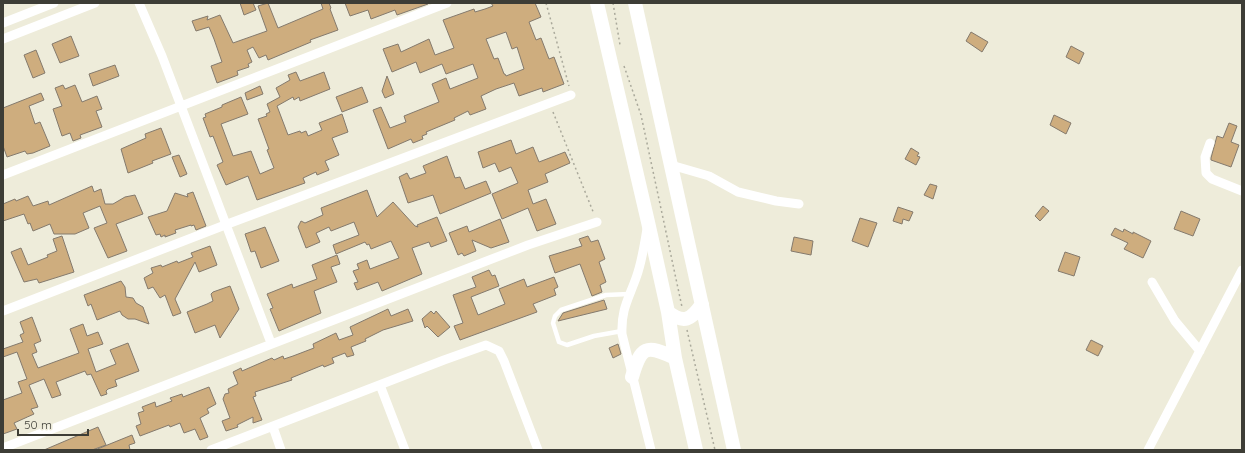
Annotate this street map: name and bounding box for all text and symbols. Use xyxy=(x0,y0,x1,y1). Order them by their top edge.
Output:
scale bar xyxy=(18,411,88,437)
text: 50 m xyxy=(24,417,52,432)

